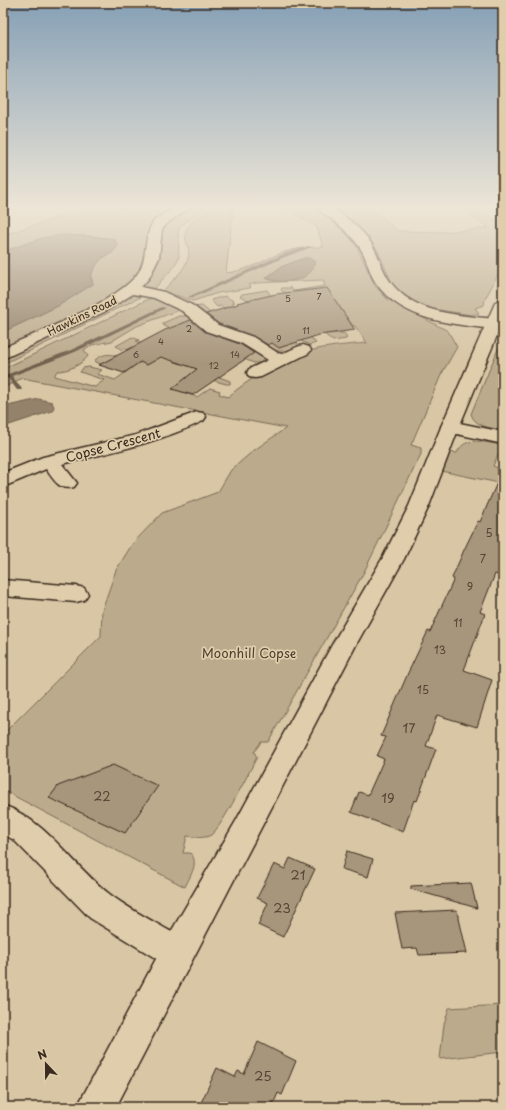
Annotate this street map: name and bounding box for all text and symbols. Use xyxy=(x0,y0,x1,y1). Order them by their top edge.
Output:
house number: 7 xyxy=(316,289,322,303)
street label: Hawkins Road xyxy=(44,291,120,340)
house number: 5 xyxy=(285,291,291,305)
house number: 2 xyxy=(186,321,192,335)
house number: 11 xyxy=(302,323,310,337)
house number: 9 xyxy=(276,331,282,345)
house number: 4 xyxy=(158,334,164,348)
house number: 6 xyxy=(133,347,139,361)
house number: 14 xyxy=(230,347,240,361)
house number: 12 xyxy=(209,358,219,372)
street label: Copse Crescent xyxy=(63,423,162,466)
house number: 5 xyxy=(485,524,493,541)
house number: 7 xyxy=(480,550,486,567)
house number: 9 xyxy=(467,578,473,595)
house number: 11 xyxy=(453,614,463,631)
house number: 13 xyxy=(434,641,446,658)
park label: Moonhill Copse xyxy=(202,643,296,662)
house number: 15 xyxy=(417,681,429,698)
house number: 17 xyxy=(403,718,415,737)
house number: 22 xyxy=(93,786,111,805)
house number: 19 xyxy=(381,788,395,807)
house number: 21 xyxy=(290,865,306,884)
house number: 23 xyxy=(273,898,291,917)
north arrow xyxy=(26,1044,66,1084)
text: N xyxy=(35,1045,50,1064)
house number: 25 xyxy=(254,1066,272,1085)

